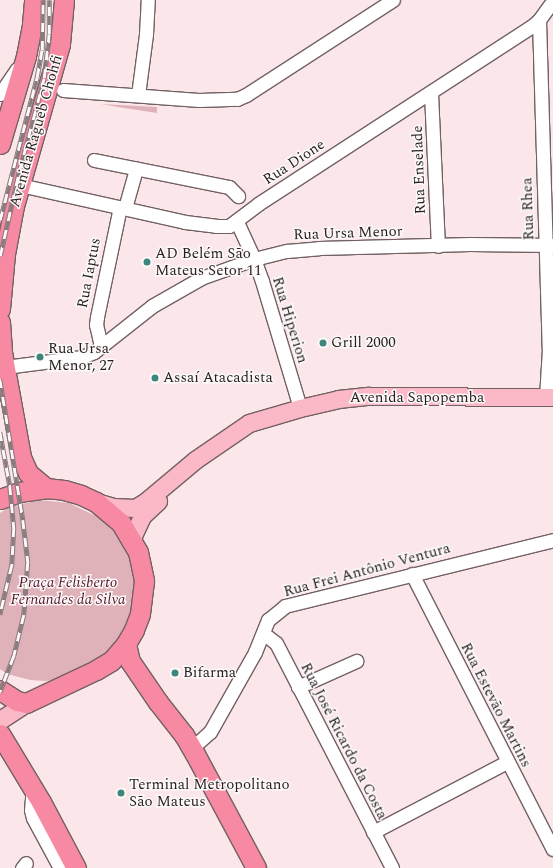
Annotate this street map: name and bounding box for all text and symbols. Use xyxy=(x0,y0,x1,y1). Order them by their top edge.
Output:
street label: Avenida Ragueb Chohfi xyxy=(6,53,66,209)
street label: Rua Enselade xyxy=(408,125,430,215)
street label: Rua Dione xyxy=(260,135,328,189)
street label: Rua Rhea xyxy=(518,177,538,241)
street label: Rua Ursa Menor xyxy=(293,222,403,244)
street label: Rua Iaptus xyxy=(73,236,105,310)
place label: AD Belém São Mateus Setor 11 xyxy=(155,244,262,279)
marker: AD Belém São Mateus Setor 11 xyxy=(142,257,152,267)
street label: Rua Hiperion xyxy=(268,275,312,365)
place label: Grill 2000 xyxy=(331,334,396,352)
marker: Grill 2000 xyxy=(318,338,328,348)
place label: Rua Ursa Menor, 27 xyxy=(48,339,114,374)
marker: Rua Ursa Menor, 27 xyxy=(35,352,45,362)
place label: Assaí Atacadista xyxy=(163,369,273,387)
marker: Assaí Atacadista xyxy=(150,373,160,383)
street label: Avenida Sapopemba xyxy=(350,389,484,407)
street label: Rua Frei Antônio Ventura xyxy=(282,539,452,601)
park label: Praça Felisberto Fernandes da Silva xyxy=(11,573,125,608)
street label: Rua Estevão Martins xyxy=(457,640,535,770)
street label: Rua José Ricardo da Costa xyxy=(297,660,391,822)
place label: Bifarma xyxy=(183,664,236,682)
marker: Bifarma xyxy=(170,668,180,678)
place label: Terminal Metropolitano São Mateus xyxy=(129,775,290,810)
marker: Terminal Metropolitano São Mateus xyxy=(116,788,126,798)

